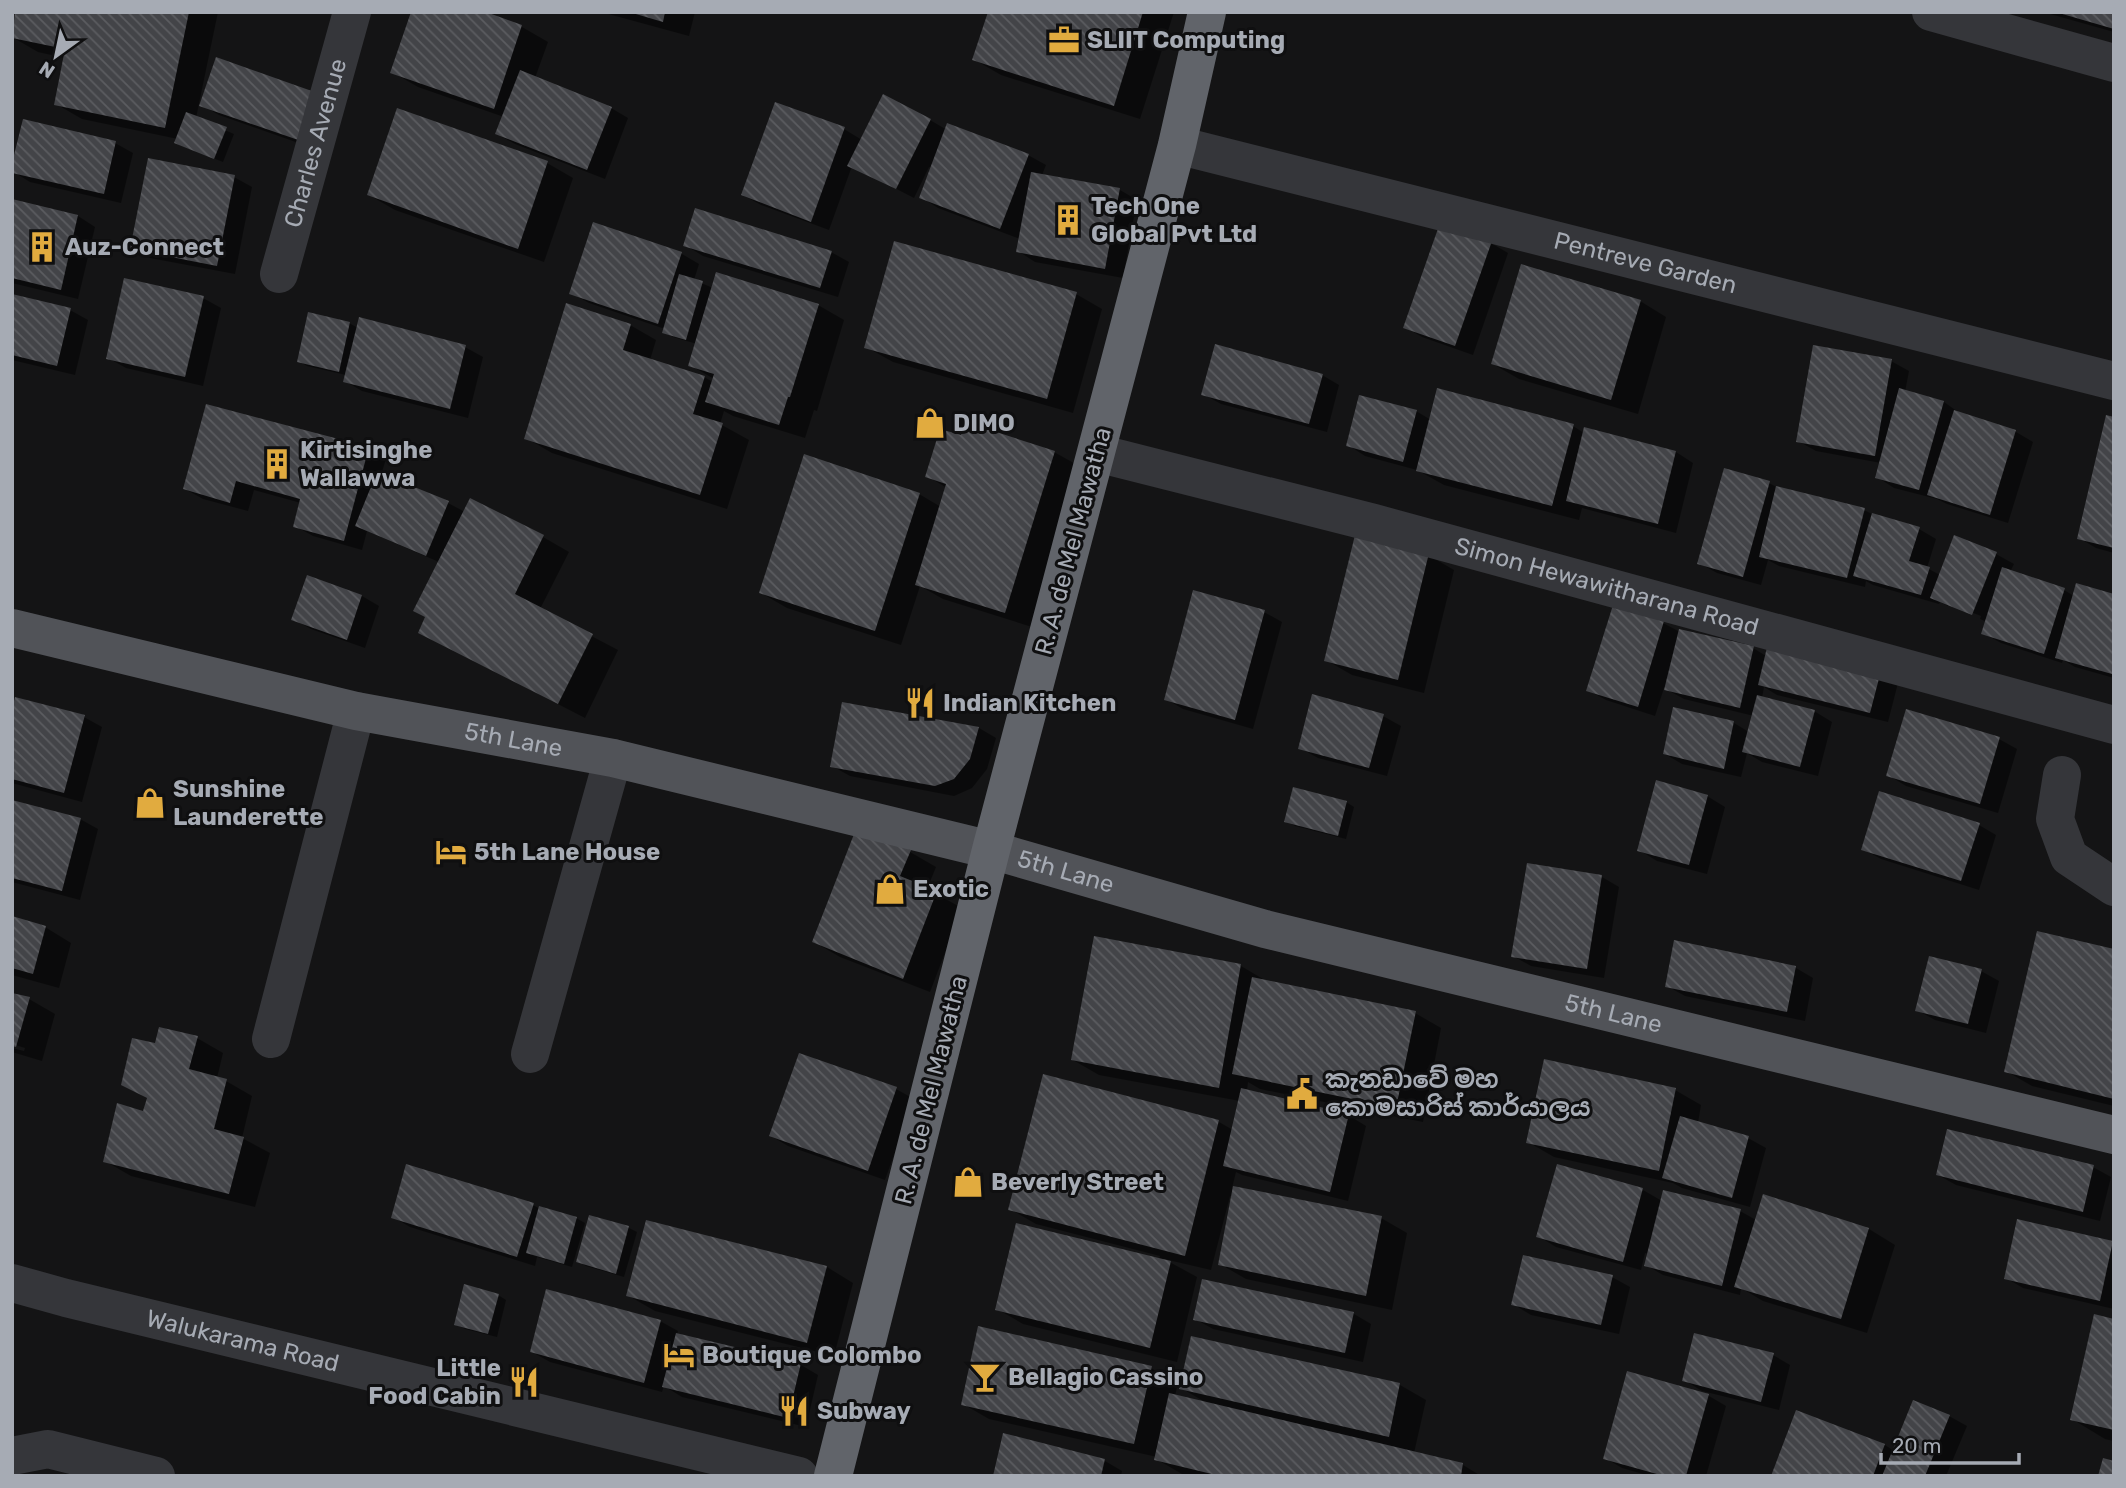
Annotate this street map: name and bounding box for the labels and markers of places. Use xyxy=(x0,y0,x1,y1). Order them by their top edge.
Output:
office icon: SLIIT Computing xyxy=(1047,23,1081,57)
place label: SLIIT Computing xyxy=(1087,26,1285,54)
place label: Tech One Global Pvt Ltd xyxy=(1091,192,1257,248)
building icon: Tech One Global Pvt Ltd xyxy=(1051,203,1085,237)
building icon: Auz-Connect xyxy=(25,230,59,264)
place label: Auz-Connect xyxy=(65,233,224,261)
shop icon: DIMO xyxy=(913,406,947,440)
place label: DIMO xyxy=(953,409,1015,437)
place label: Kirtisinghe Wallawwa xyxy=(300,436,432,492)
building icon: Kirtisinghe Wallawwa xyxy=(260,447,294,481)
restaurant icon: Indian Kitchen xyxy=(903,686,937,720)
place label: Indian Kitchen xyxy=(943,689,1116,717)
place label: Sunshine Launderette xyxy=(173,775,323,831)
shop icon: Sunshine Launderette xyxy=(133,786,167,820)
hotel icon: 5th Lane House xyxy=(434,835,468,869)
place label: 5th Lane House xyxy=(474,838,660,866)
shop icon: Exotic xyxy=(873,872,907,906)
place label: Exotic xyxy=(913,875,989,903)
place label: කැනඩාවේ මහ කොමසාරිස් කාර්යාලය xyxy=(1325,1064,1590,1122)
public building icon: කැනඩාවේ මහ කොමසාරිස් කාර්යාලය xyxy=(1285,1077,1319,1111)
shop icon: Beverly Street xyxy=(951,1165,985,1199)
place label: Beverly Street xyxy=(991,1168,1164,1196)
hotel icon: Boutique Colombo xyxy=(662,1338,696,1372)
place label: Boutique Colombo xyxy=(702,1341,922,1369)
place label: Little Food Cabin xyxy=(368,1354,501,1410)
bar icon: Bellagio Cassino xyxy=(968,1360,1002,1394)
place label: Bellagio Cassino xyxy=(1008,1363,1203,1391)
restaurant icon: Little Food Cabin xyxy=(507,1365,541,1399)
restaurant icon: Subway xyxy=(777,1394,811,1428)
place label: Subway xyxy=(817,1397,911,1425)

